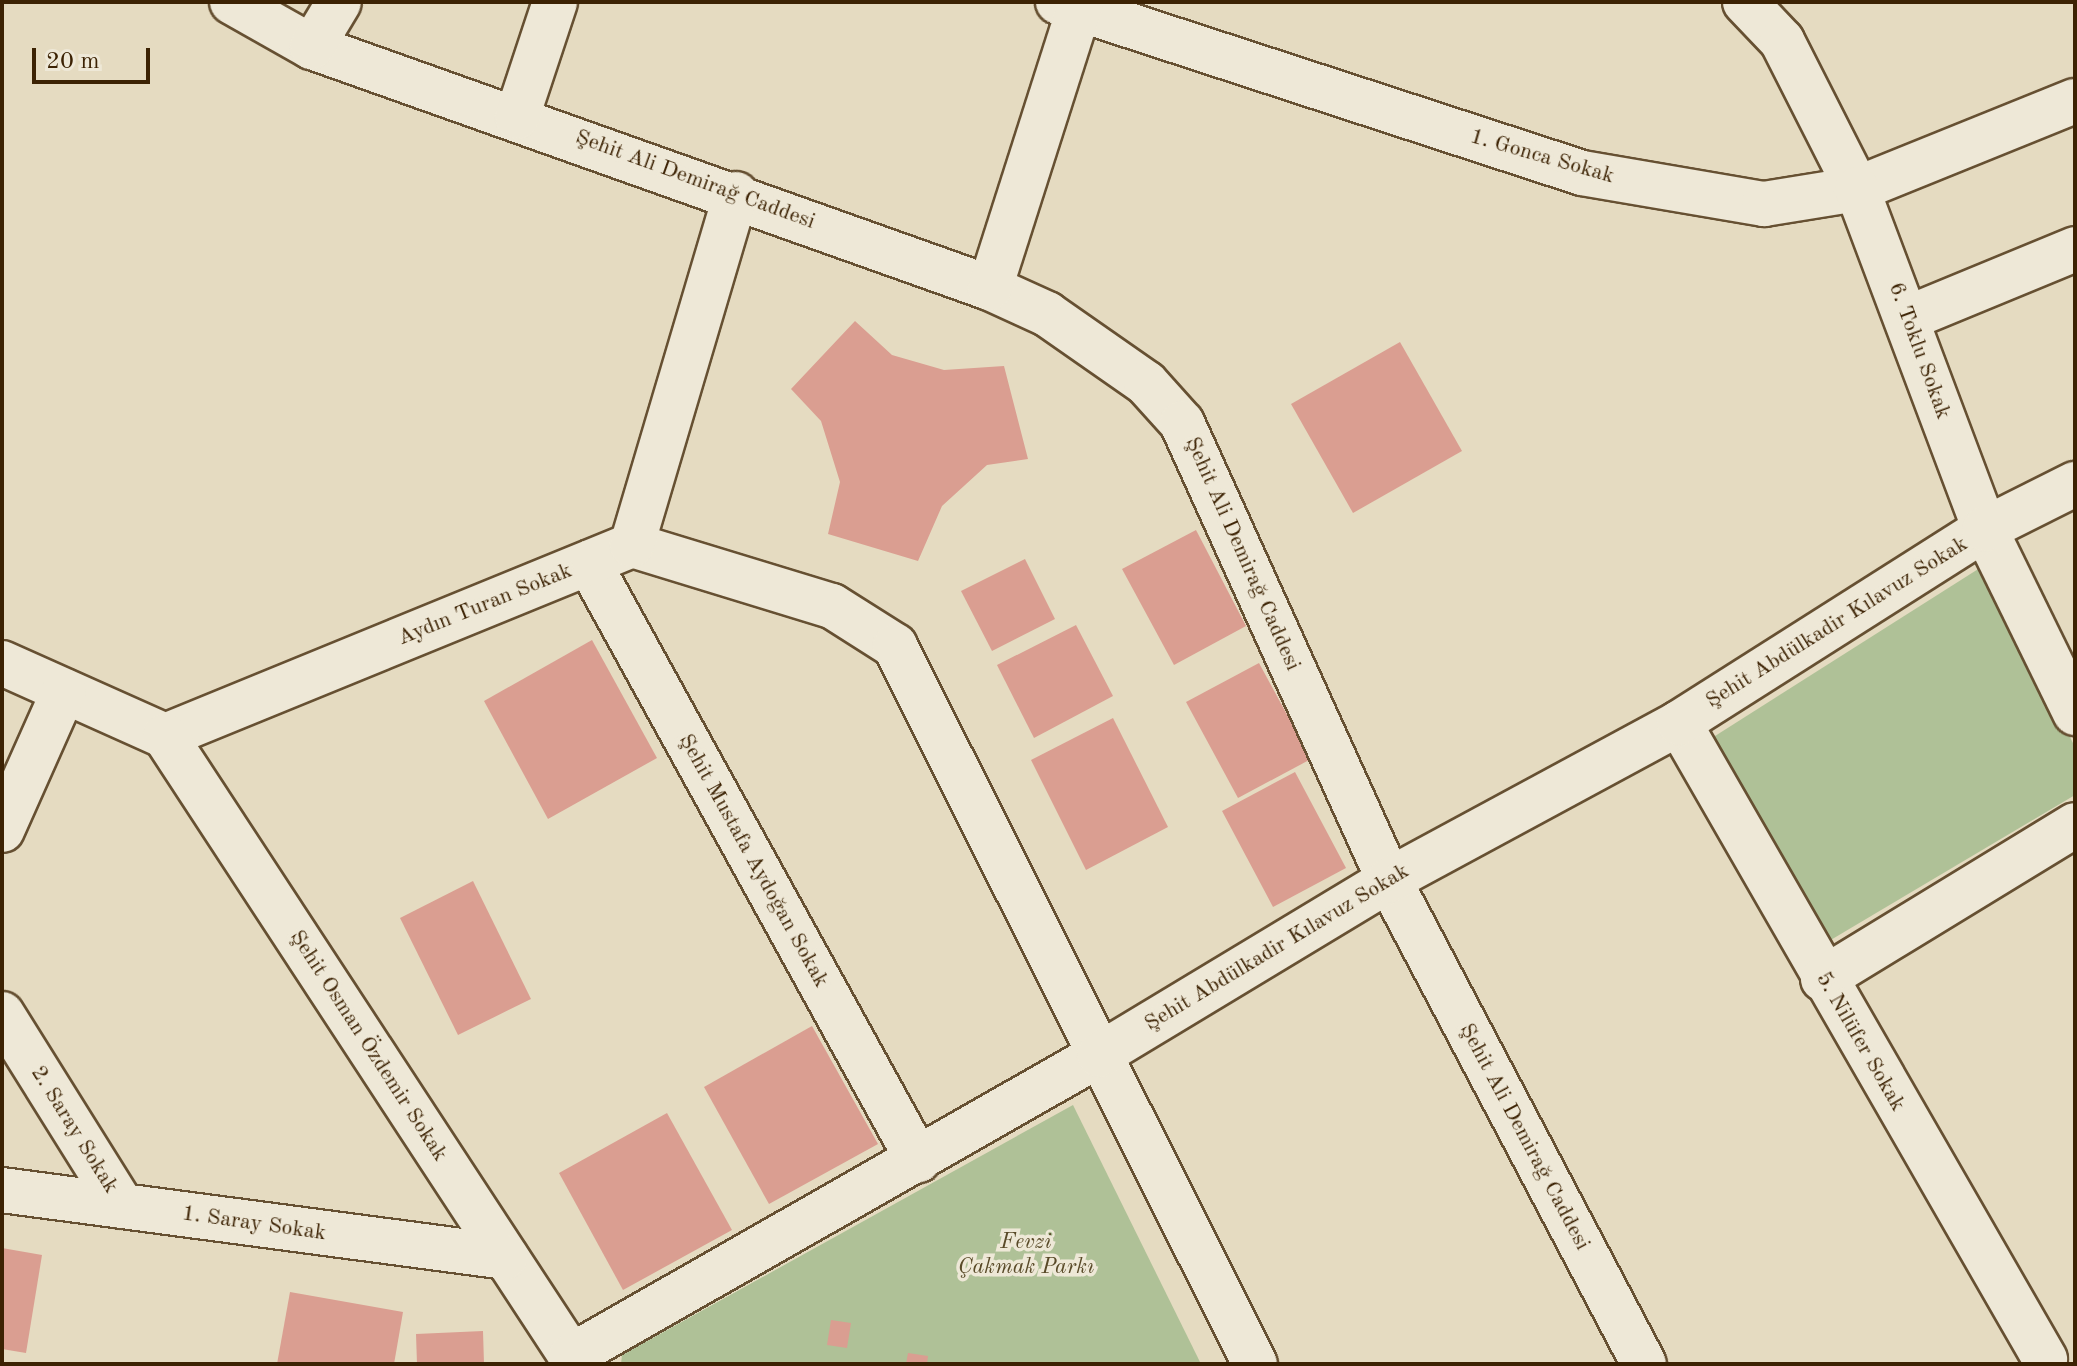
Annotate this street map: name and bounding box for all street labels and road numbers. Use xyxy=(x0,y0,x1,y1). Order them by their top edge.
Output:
street label: Şehit Ali Demirağ Caddesi xyxy=(572,124,818,236)
street label: 1. Gonca Sokak xyxy=(1467,124,1617,190)
street label: 6. Toklu Sokak xyxy=(1882,279,1956,423)
street label: Şehit Ali Demirağ Caddesi xyxy=(1178,433,1306,675)
street label: Şehit Abdülkadir Kılavuz Sokak xyxy=(1701,531,1973,715)
street label: Aydın Turan Sokak xyxy=(394,558,576,652)
street label: Şehit Mustafa Aydoğan Sokak xyxy=(672,730,834,992)
street label: Şehit Abdülkadir Kılavuz Sokak xyxy=(1140,858,1414,1038)
street label: Şehit Osman Özdemir Sokak xyxy=(283,925,453,1167)
street label: 5. Nilüfer Sokak xyxy=(1809,968,1911,1116)
street label: Şehit Ali Demirağ Caddesi xyxy=(1453,1019,1595,1255)
street label: 2. Saray Sokak xyxy=(24,1061,124,1199)
street label: 1. Saray Sokak xyxy=(180,1201,328,1247)

